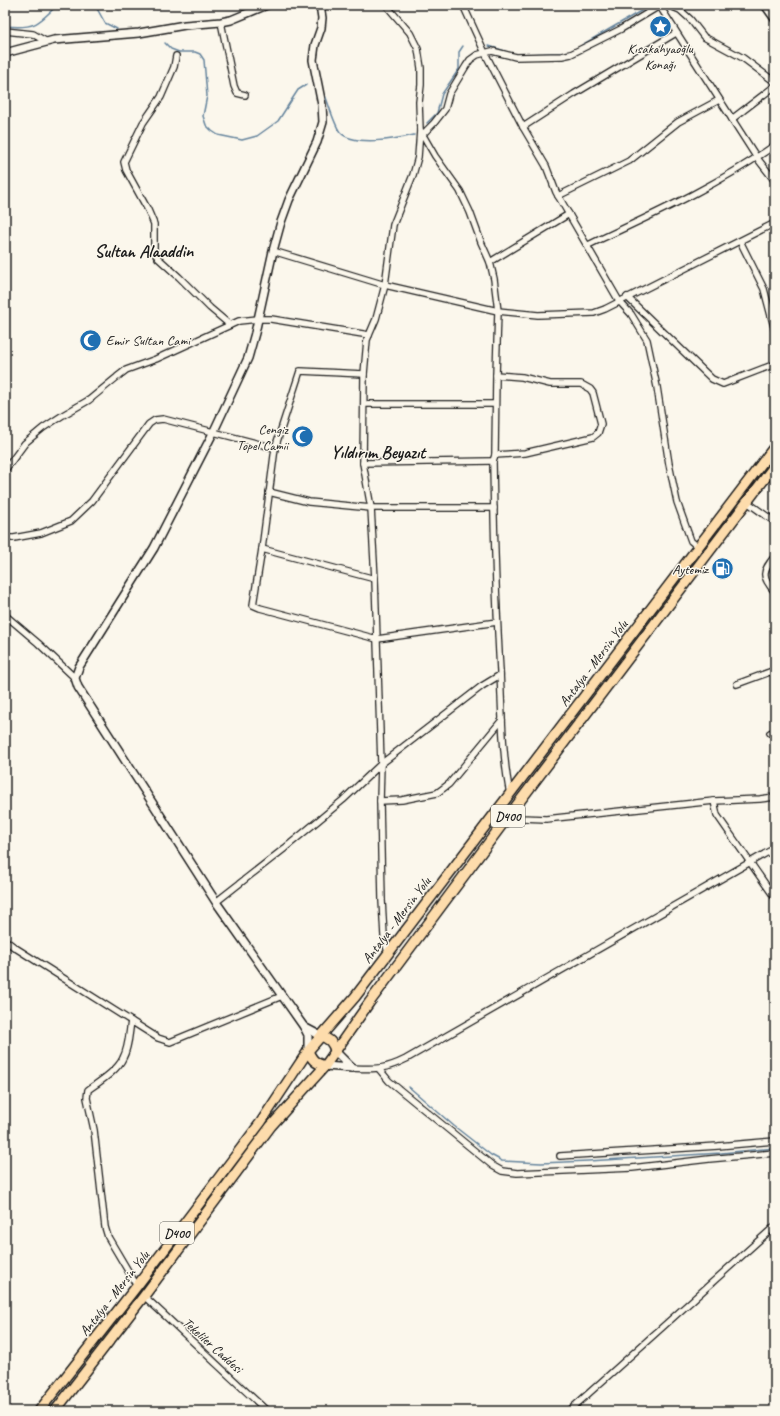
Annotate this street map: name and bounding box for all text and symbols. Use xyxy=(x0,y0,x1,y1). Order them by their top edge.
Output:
place icon: Kısakahyaoğlu Konağı xyxy=(647,13,673,39)
place label: Kısakahyaoğlu Konağı xyxy=(627,40,694,73)
district label: Sultan Alaaddin xyxy=(95,240,194,262)
mosque icon: Emir Sultan Cami xyxy=(78,327,104,353)
place label: Emir Sultan Cami xyxy=(106,332,192,349)
place label: Cengiz Topel Camii xyxy=(237,421,290,454)
mosque icon: Cengiz Topel Camii xyxy=(290,424,316,450)
district label: Yıldırım Beyazıt xyxy=(331,441,427,463)
fuel station icon: Aytemiz xyxy=(710,556,736,582)
place label: Aytemiz xyxy=(672,561,710,578)
street label: Antalya - Mersin Yolu xyxy=(555,616,632,710)
road number: D400 xyxy=(491,805,525,827)
street label: Antalya - Mersin Yolu xyxy=(358,873,435,967)
road number: D400 xyxy=(160,1222,194,1244)
street label: Antalya - Mersin Yolu xyxy=(76,1247,153,1339)
street label: Tekeliler Caddesi xyxy=(179,1314,248,1378)

